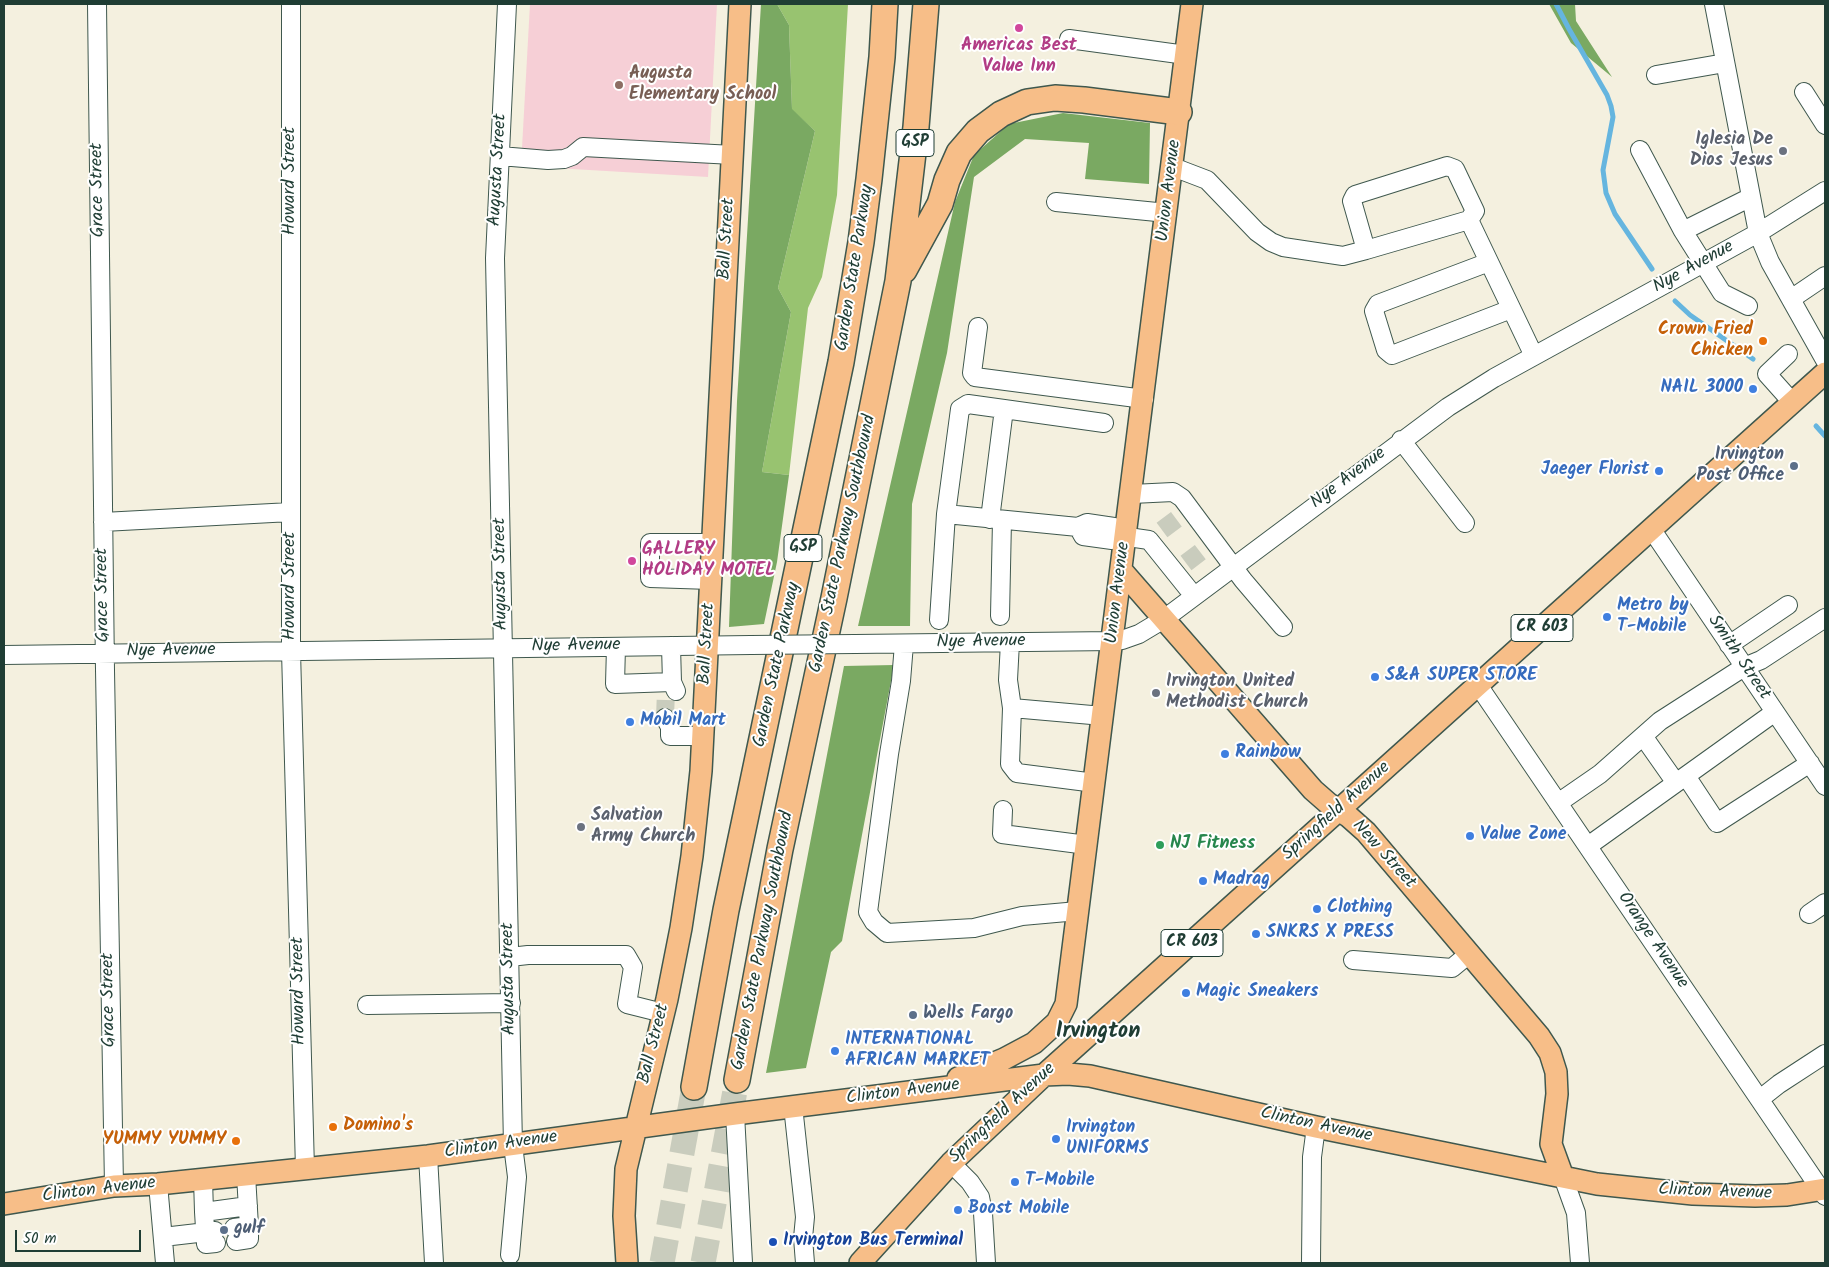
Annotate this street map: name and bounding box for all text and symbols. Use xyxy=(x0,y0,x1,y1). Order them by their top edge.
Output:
marker: Americas Best Value Inn xyxy=(1013,22,1025,34)
place label: Americas Best Value Inn xyxy=(961,36,1077,78)
place label: Augusta Elementary School xyxy=(629,64,776,106)
marker: Augusta Elementary School xyxy=(613,79,625,91)
street label: Augusta Street xyxy=(485,113,513,227)
street label: Howard Street xyxy=(280,127,302,235)
road number: GSP xyxy=(896,130,934,156)
place label: Iglesia De Dios Jesus xyxy=(1690,130,1773,172)
street label: Union Avenue xyxy=(1153,139,1187,243)
street label: Grace Street xyxy=(87,143,111,237)
marker: Iglesia De Dios Jesus xyxy=(1777,145,1789,157)
street label: Garden State Parkway xyxy=(832,183,880,353)
street label: Ball Street xyxy=(715,198,741,280)
street label: Nye Avenue xyxy=(1650,237,1738,299)
place label: Crown Fried Chicken xyxy=(1658,320,1753,362)
marker: Crown Fried Chicken xyxy=(1757,335,1769,347)
place label: NAIL 3000 xyxy=(1660,378,1743,400)
marker: NAIL 3000 xyxy=(1747,383,1759,395)
street label: Garden State Parkway Southbound xyxy=(806,413,882,675)
street label: Nye Avenue xyxy=(1307,444,1391,514)
place label: Irvington Post Office xyxy=(1697,445,1784,488)
place label: Jaeger Florist xyxy=(1541,460,1649,482)
marker: Irvington Post Office xyxy=(1788,460,1800,472)
marker: Jaeger Florist xyxy=(1653,465,1665,477)
street label: Augusta Street xyxy=(490,517,514,631)
street label: Howard Street xyxy=(280,532,302,640)
road number: GSP xyxy=(784,534,822,562)
place label: GALLERY HOLIDAY MOTEL xyxy=(642,540,775,582)
street label: Union Avenue xyxy=(1102,541,1136,645)
street label: Grace Street xyxy=(92,548,116,642)
marker: GALLERY HOLIDAY MOTEL xyxy=(626,555,638,567)
street label: Garden State Parkway xyxy=(750,581,806,749)
place label: Metro by T-Mobile xyxy=(1617,596,1689,638)
street label: Ball Street xyxy=(695,603,721,685)
marker: Metro by T-Mobile xyxy=(1601,611,1613,623)
street label: Smith Street xyxy=(1702,611,1774,705)
road number: CR 603 xyxy=(1511,614,1573,641)
street label: Nye Avenue xyxy=(936,631,1026,655)
street label: Nye Avenue xyxy=(531,635,621,659)
street label: Nye Avenue xyxy=(126,640,216,664)
place label: S&A SUPER STORE xyxy=(1385,666,1537,688)
marker: S&A SUPER STORE xyxy=(1369,671,1381,683)
place label: Irvington United Methodist Church xyxy=(1166,672,1308,714)
marker: Irvington United Methodist Church xyxy=(1150,687,1162,699)
place label: Mobil Mart xyxy=(640,711,726,733)
marker: Mobil Mart xyxy=(624,716,636,728)
place label: Rainbow xyxy=(1235,743,1301,765)
marker: Rainbow xyxy=(1219,748,1231,760)
street label: Springfield Avenue xyxy=(1279,758,1395,866)
place label: Salvation Army Church xyxy=(591,806,695,849)
street label: Garden State Parkway Southbound xyxy=(728,810,800,1072)
street label: New Street xyxy=(1346,816,1420,894)
marker: Salvation Army Church xyxy=(575,821,587,833)
place label: Value Zone xyxy=(1480,825,1567,847)
marker: Value Zone xyxy=(1464,830,1476,842)
place label: NJ Fitness xyxy=(1170,834,1255,856)
marker: NJ Fitness xyxy=(1154,839,1166,851)
place label: Madrag xyxy=(1213,870,1270,892)
marker: Madrag xyxy=(1197,875,1209,887)
street label: Orange Avenue xyxy=(1612,889,1692,993)
place label: Clothing xyxy=(1327,898,1393,920)
marker: Clothing xyxy=(1311,903,1323,915)
street label: Augusta Street xyxy=(498,922,522,1036)
place label: SNKRS X PRESS xyxy=(1266,923,1394,945)
marker: SNKRS X PRESS xyxy=(1250,928,1262,940)
road number: CR 603 xyxy=(1161,930,1223,956)
street label: Howard Street xyxy=(288,937,312,1045)
street label: Grace Street xyxy=(98,953,122,1047)
place label: Magic Sneakers xyxy=(1196,982,1318,1004)
marker: Magic Sneakers xyxy=(1180,987,1192,999)
street label: Ball Street xyxy=(635,1002,675,1086)
place label: Wells Fargo xyxy=(923,1004,1013,1026)
marker: Wells Fargo xyxy=(907,1009,919,1021)
district label: Irvington xyxy=(1056,1020,1140,1046)
place label: INTERNATIONAL AFRICAN MARKET xyxy=(845,1030,990,1072)
marker: INTERNATIONAL AFRICAN MARKET xyxy=(829,1045,841,1057)
street label: Springfield Avenue xyxy=(945,1059,1061,1169)
street label: Clinton Avenue xyxy=(845,1075,961,1111)
street label: Clinton Avenue xyxy=(1258,1104,1374,1148)
place label: Domino's xyxy=(343,1116,413,1138)
place label: Irvington UNIFORMS xyxy=(1066,1118,1149,1160)
marker: Domino's xyxy=(327,1121,339,1133)
street label: Clinton Avenue xyxy=(443,1127,559,1165)
place label: YUMMY YUMMY xyxy=(103,1130,226,1152)
marker: Irvington UNIFORMS xyxy=(1050,1133,1062,1145)
marker: YUMMY YUMMY xyxy=(230,1135,242,1147)
place label: T-Mobile xyxy=(1025,1171,1095,1193)
street label: Clinton Avenue xyxy=(41,1173,157,1209)
marker: T-Mobile xyxy=(1009,1176,1021,1188)
street label: Clinton Avenue xyxy=(1658,1180,1772,1206)
place label: Boost Mobile xyxy=(968,1199,1069,1221)
marker: Boost Mobile xyxy=(952,1204,964,1216)
place label: gulf xyxy=(234,1219,264,1241)
scale bar xyxy=(18,1220,144,1252)
marker: gulf xyxy=(218,1224,230,1236)
text: 50 m xyxy=(23,1227,57,1251)
place label: Irvington Bus Terminal xyxy=(783,1231,963,1253)
marker: Irvington Bus Terminal xyxy=(767,1236,779,1248)

